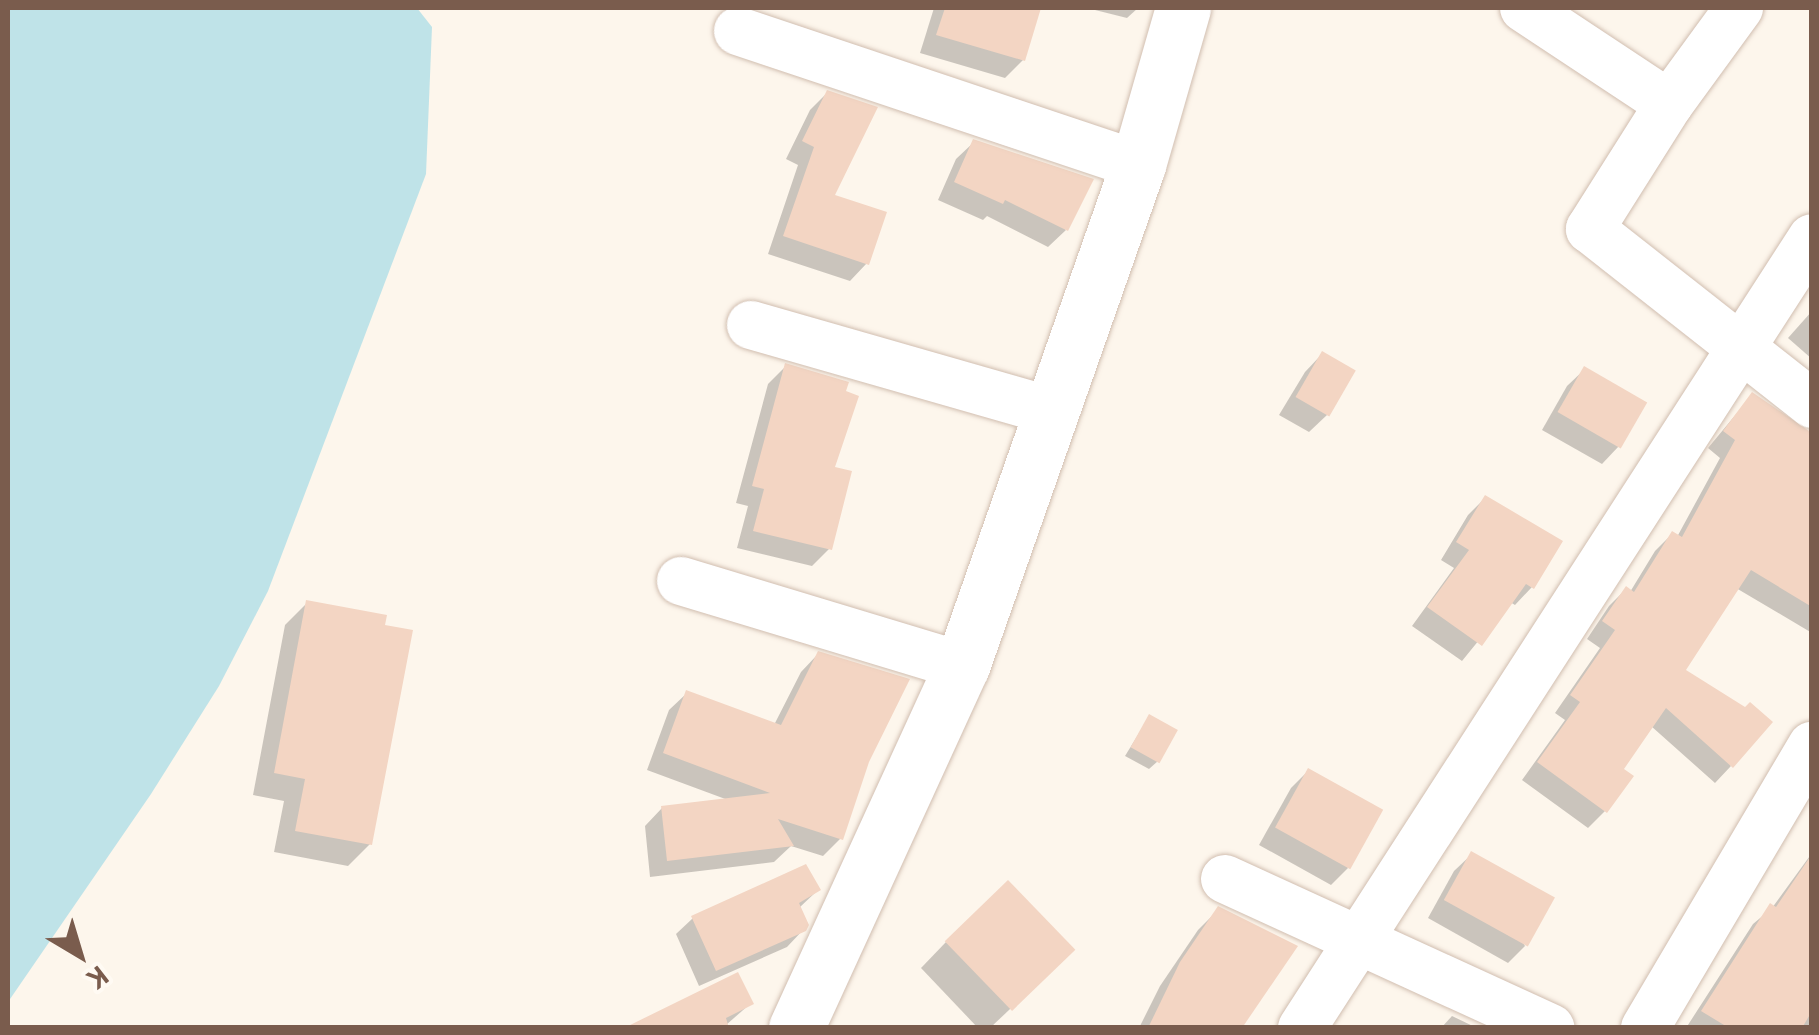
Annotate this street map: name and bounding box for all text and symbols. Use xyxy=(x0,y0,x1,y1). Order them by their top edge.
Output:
north arrow xyxy=(30,905,130,1005)
text: K xyxy=(81,960,116,997)

